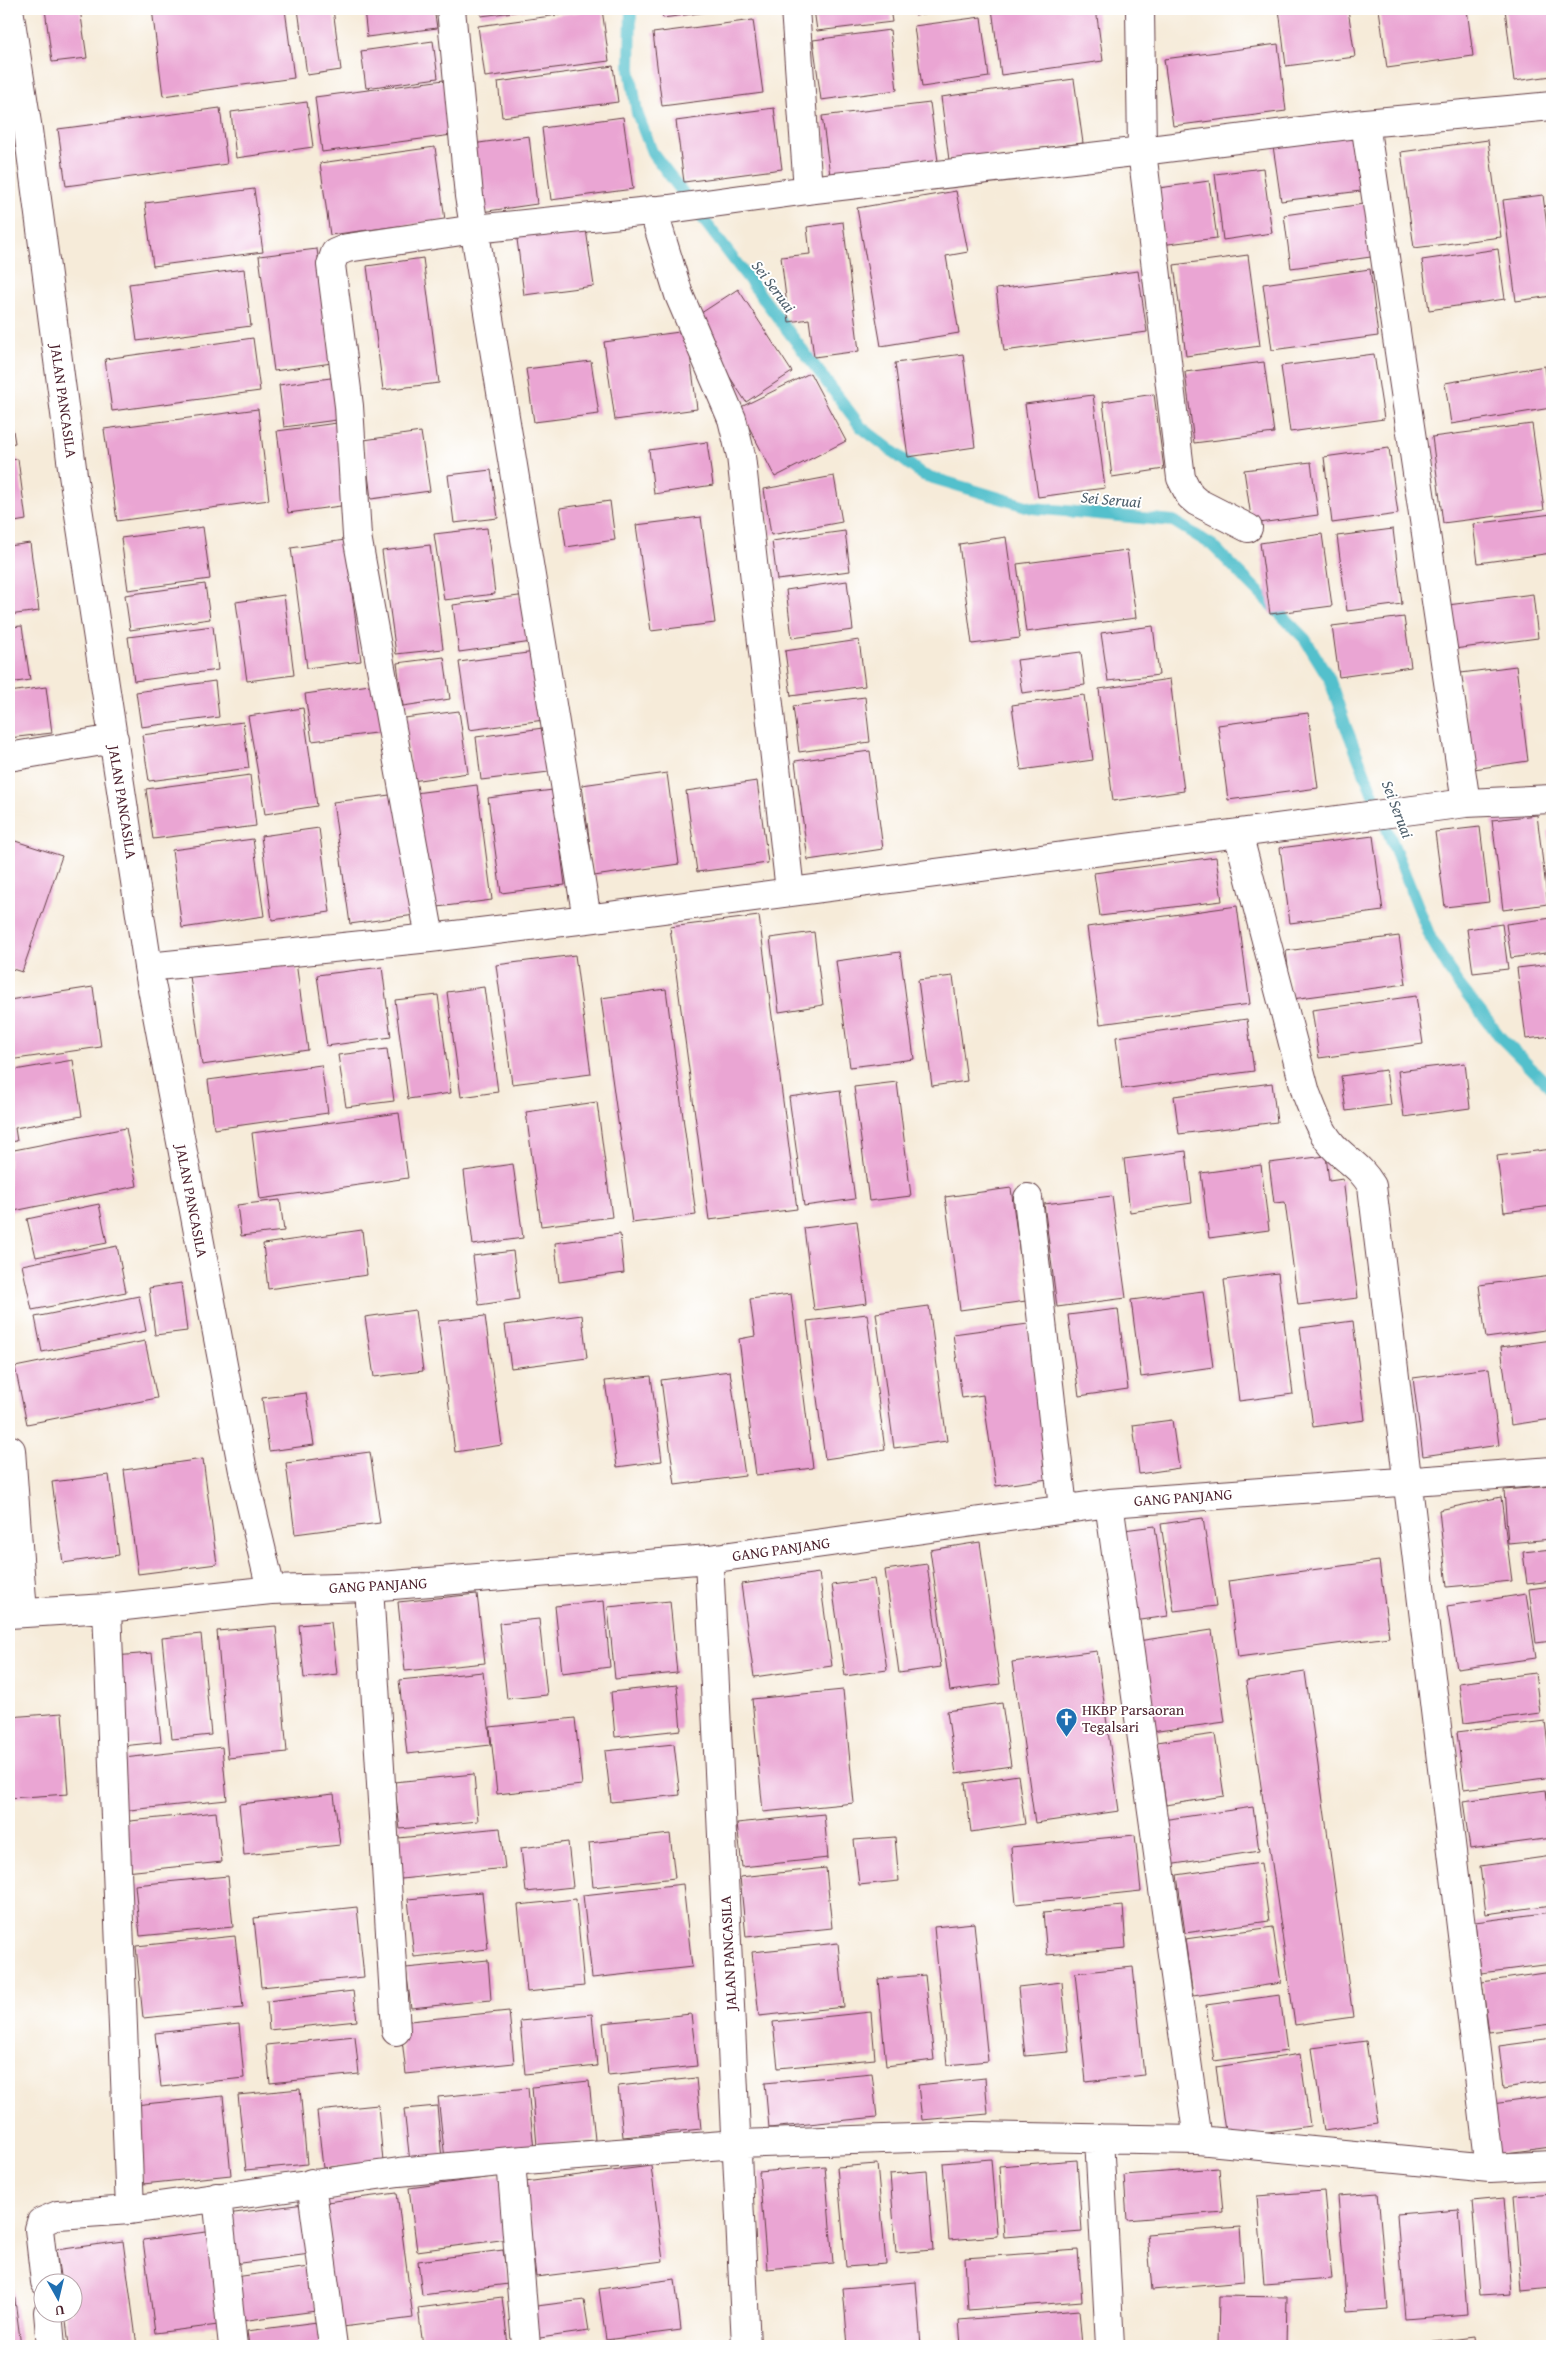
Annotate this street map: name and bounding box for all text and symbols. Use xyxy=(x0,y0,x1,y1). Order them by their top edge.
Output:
water label: Sei Seruai xyxy=(746,255,802,317)
street label: JALAN PANCASILA xyxy=(45,341,82,459)
water label: Sei Seruai xyxy=(1080,484,1142,514)
street label: JALAN PANCASILA xyxy=(103,742,142,860)
water label: Sei Seruai xyxy=(1376,777,1420,841)
street label: JALAN PANCASILA xyxy=(170,1141,213,1259)
street label: GANG PANJANG xyxy=(1133,1483,1233,1511)
street label: GANG PANJANG xyxy=(731,1532,831,1566)
street label: GANG PANJANG xyxy=(328,1572,428,1598)
place label: HKBP Parsaoran Tegalsari xyxy=(1082,1699,1185,1737)
church icon: HKBP Parsaoran Tegalsari xyxy=(1054,1706,1078,1737)
street label: JALAN PANCASILA xyxy=(715,1895,742,2013)
north arrow xyxy=(32,2272,82,2322)
text: U xyxy=(53,2300,66,2322)

